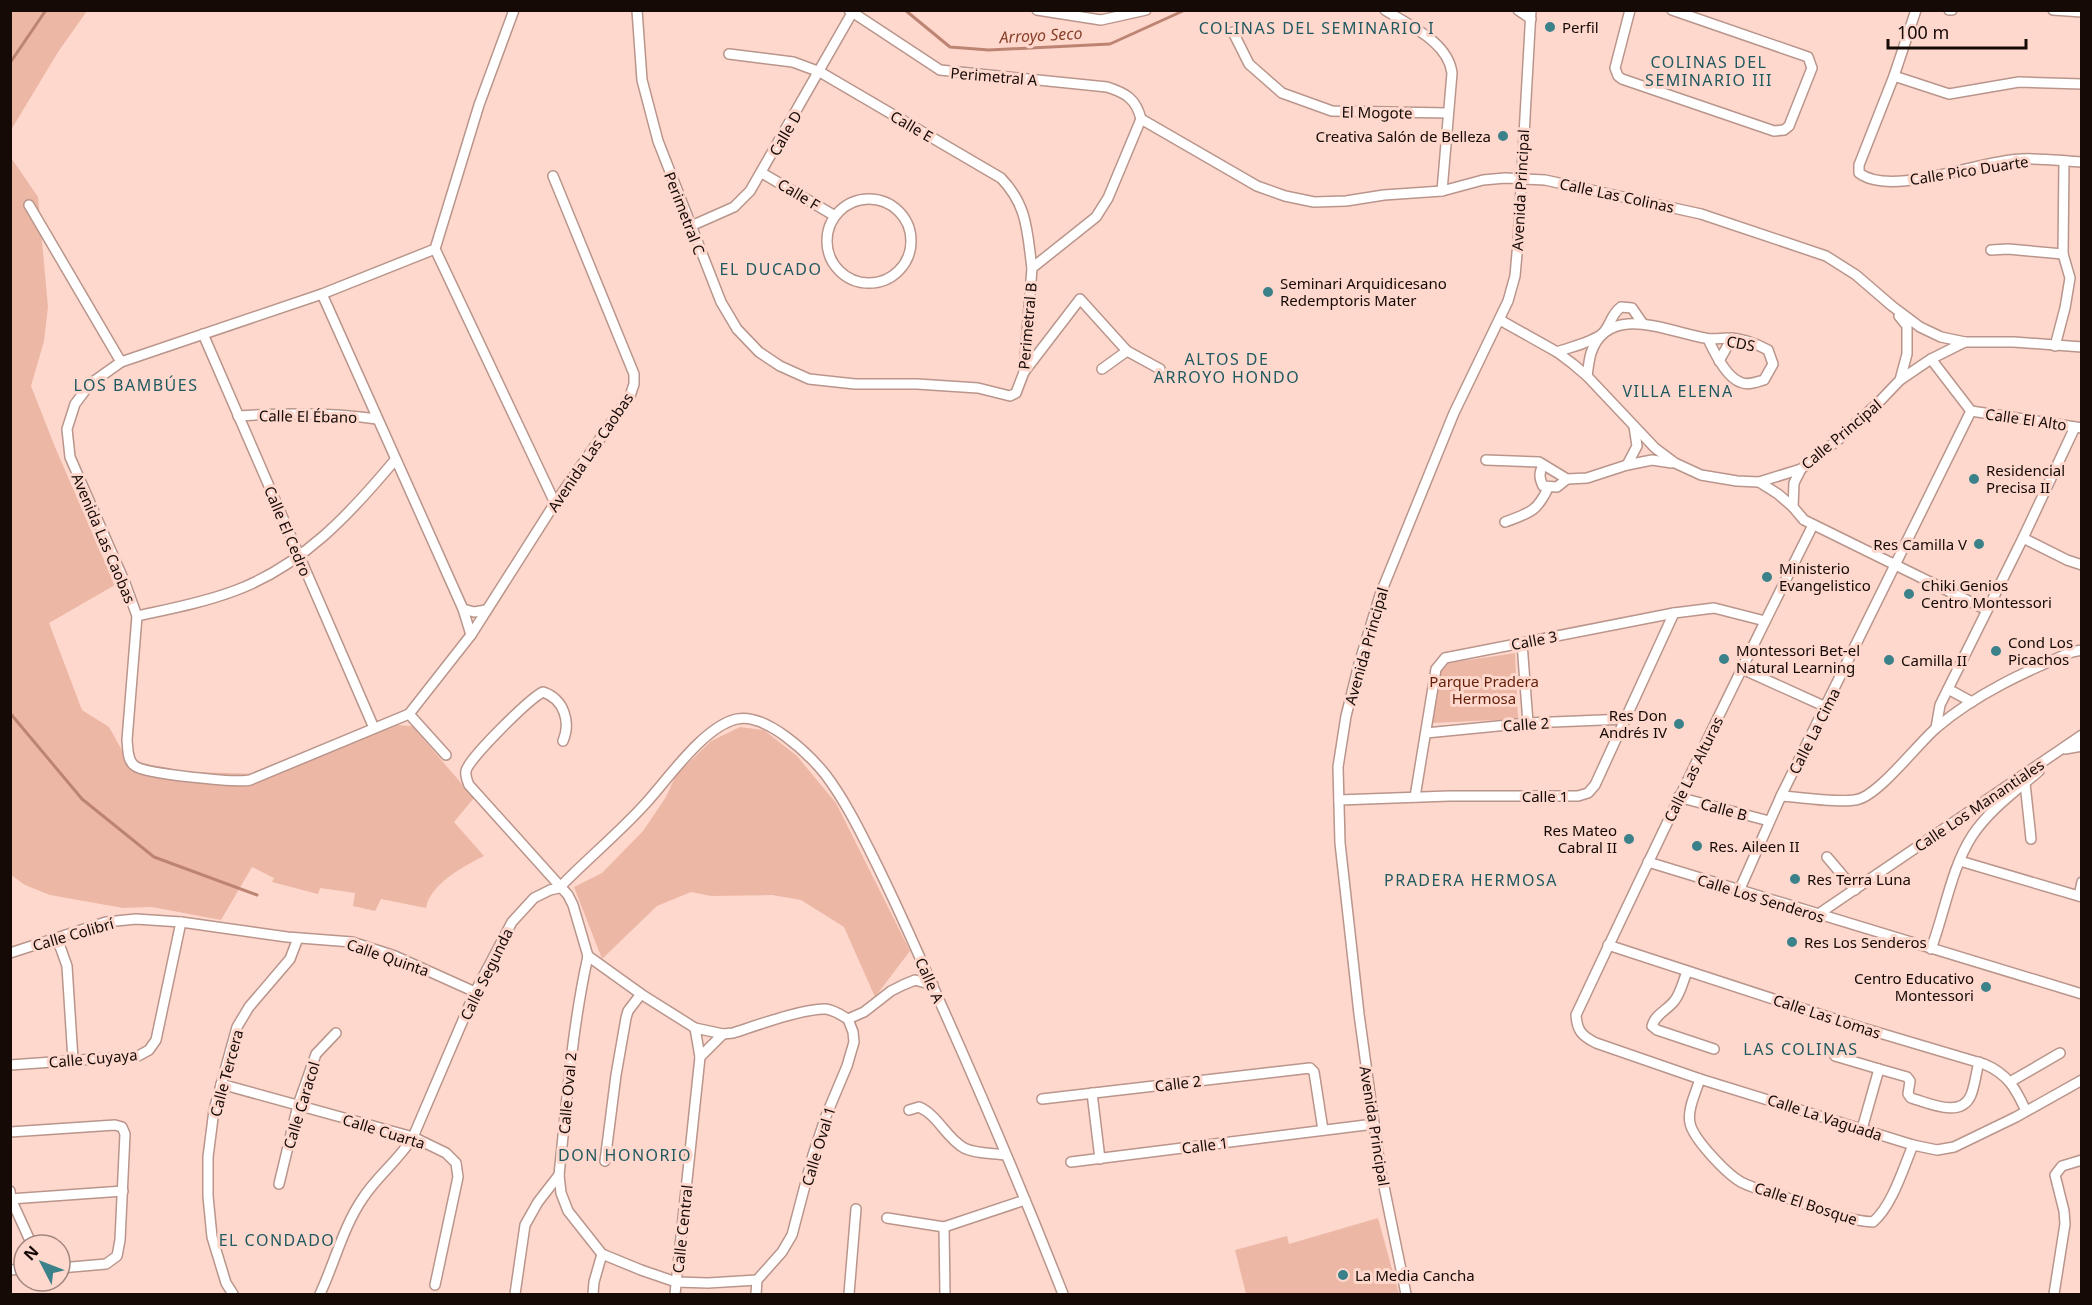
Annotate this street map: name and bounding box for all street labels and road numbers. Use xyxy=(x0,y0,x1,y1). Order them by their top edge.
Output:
street label: Perimetral A xyxy=(950,62,1039,90)
street label: El Mogote xyxy=(1341,101,1413,123)
street label: Calle E xyxy=(887,106,937,146)
street label: Calle D xyxy=(764,107,806,159)
street label: Avenida Principal xyxy=(1507,129,1533,251)
street label: Calle Pico Duarte xyxy=(1908,151,2030,189)
street label: Perimetral C xyxy=(660,169,710,258)
street label: Calle Las Colinas xyxy=(1558,173,1676,217)
street label: Calle F xyxy=(774,174,824,214)
street label: Perimetral B xyxy=(1013,282,1041,370)
street label: CDS xyxy=(1725,330,1757,356)
street label: Avenida Las Caobas xyxy=(543,389,637,515)
street label: Calle Principal xyxy=(1797,395,1885,473)
street label: Calle El Alto xyxy=(1984,403,2068,435)
street label: Calle El Ébano xyxy=(259,405,357,427)
street label: Avenida Las Caobas xyxy=(68,470,140,606)
street label: Calle El Cedro xyxy=(260,483,316,579)
street label: Avenida Principal xyxy=(1340,585,1392,707)
street label: Calle 3 xyxy=(1509,626,1559,654)
street label: Calle La Cima xyxy=(1784,685,1844,777)
street label: Calle 2 xyxy=(1502,712,1550,736)
street label: Calle Las Alturas xyxy=(1659,713,1727,825)
street label: Calle Los Manantiales xyxy=(1910,754,2048,856)
street label: Calle 1 xyxy=(1522,786,1568,806)
street label: Calle B xyxy=(1698,793,1750,825)
street label: Calle Los Senderos xyxy=(1695,869,1827,927)
street label: Calle Colibrí xyxy=(30,913,117,955)
street label: Calle Segunda xyxy=(455,925,517,1023)
street label: Calle Quinta xyxy=(344,934,432,980)
street label: Calle A xyxy=(911,954,949,1006)
street label: Calle Las Lomas xyxy=(1771,989,1883,1043)
street label: Calle Tercera xyxy=(205,1027,247,1119)
street label: Calle Cuyaya xyxy=(48,1044,138,1072)
street label: Calle Oval 2 xyxy=(553,1051,581,1135)
street label: Calle Caracol xyxy=(278,1059,324,1151)
street label: Avenida Principal xyxy=(1356,1065,1394,1187)
street label: Calle 2 xyxy=(1154,1070,1202,1096)
street label: Calle La Vaguada xyxy=(1765,1089,1885,1145)
street label: Calle Oval 1 xyxy=(796,1104,840,1188)
street label: Calle Cuarta xyxy=(340,1109,428,1153)
street label: Calle 1 xyxy=(1181,1132,1229,1158)
street label: Calle El Bosque xyxy=(1752,1177,1860,1229)
street label: Calle Central xyxy=(667,1184,697,1274)

